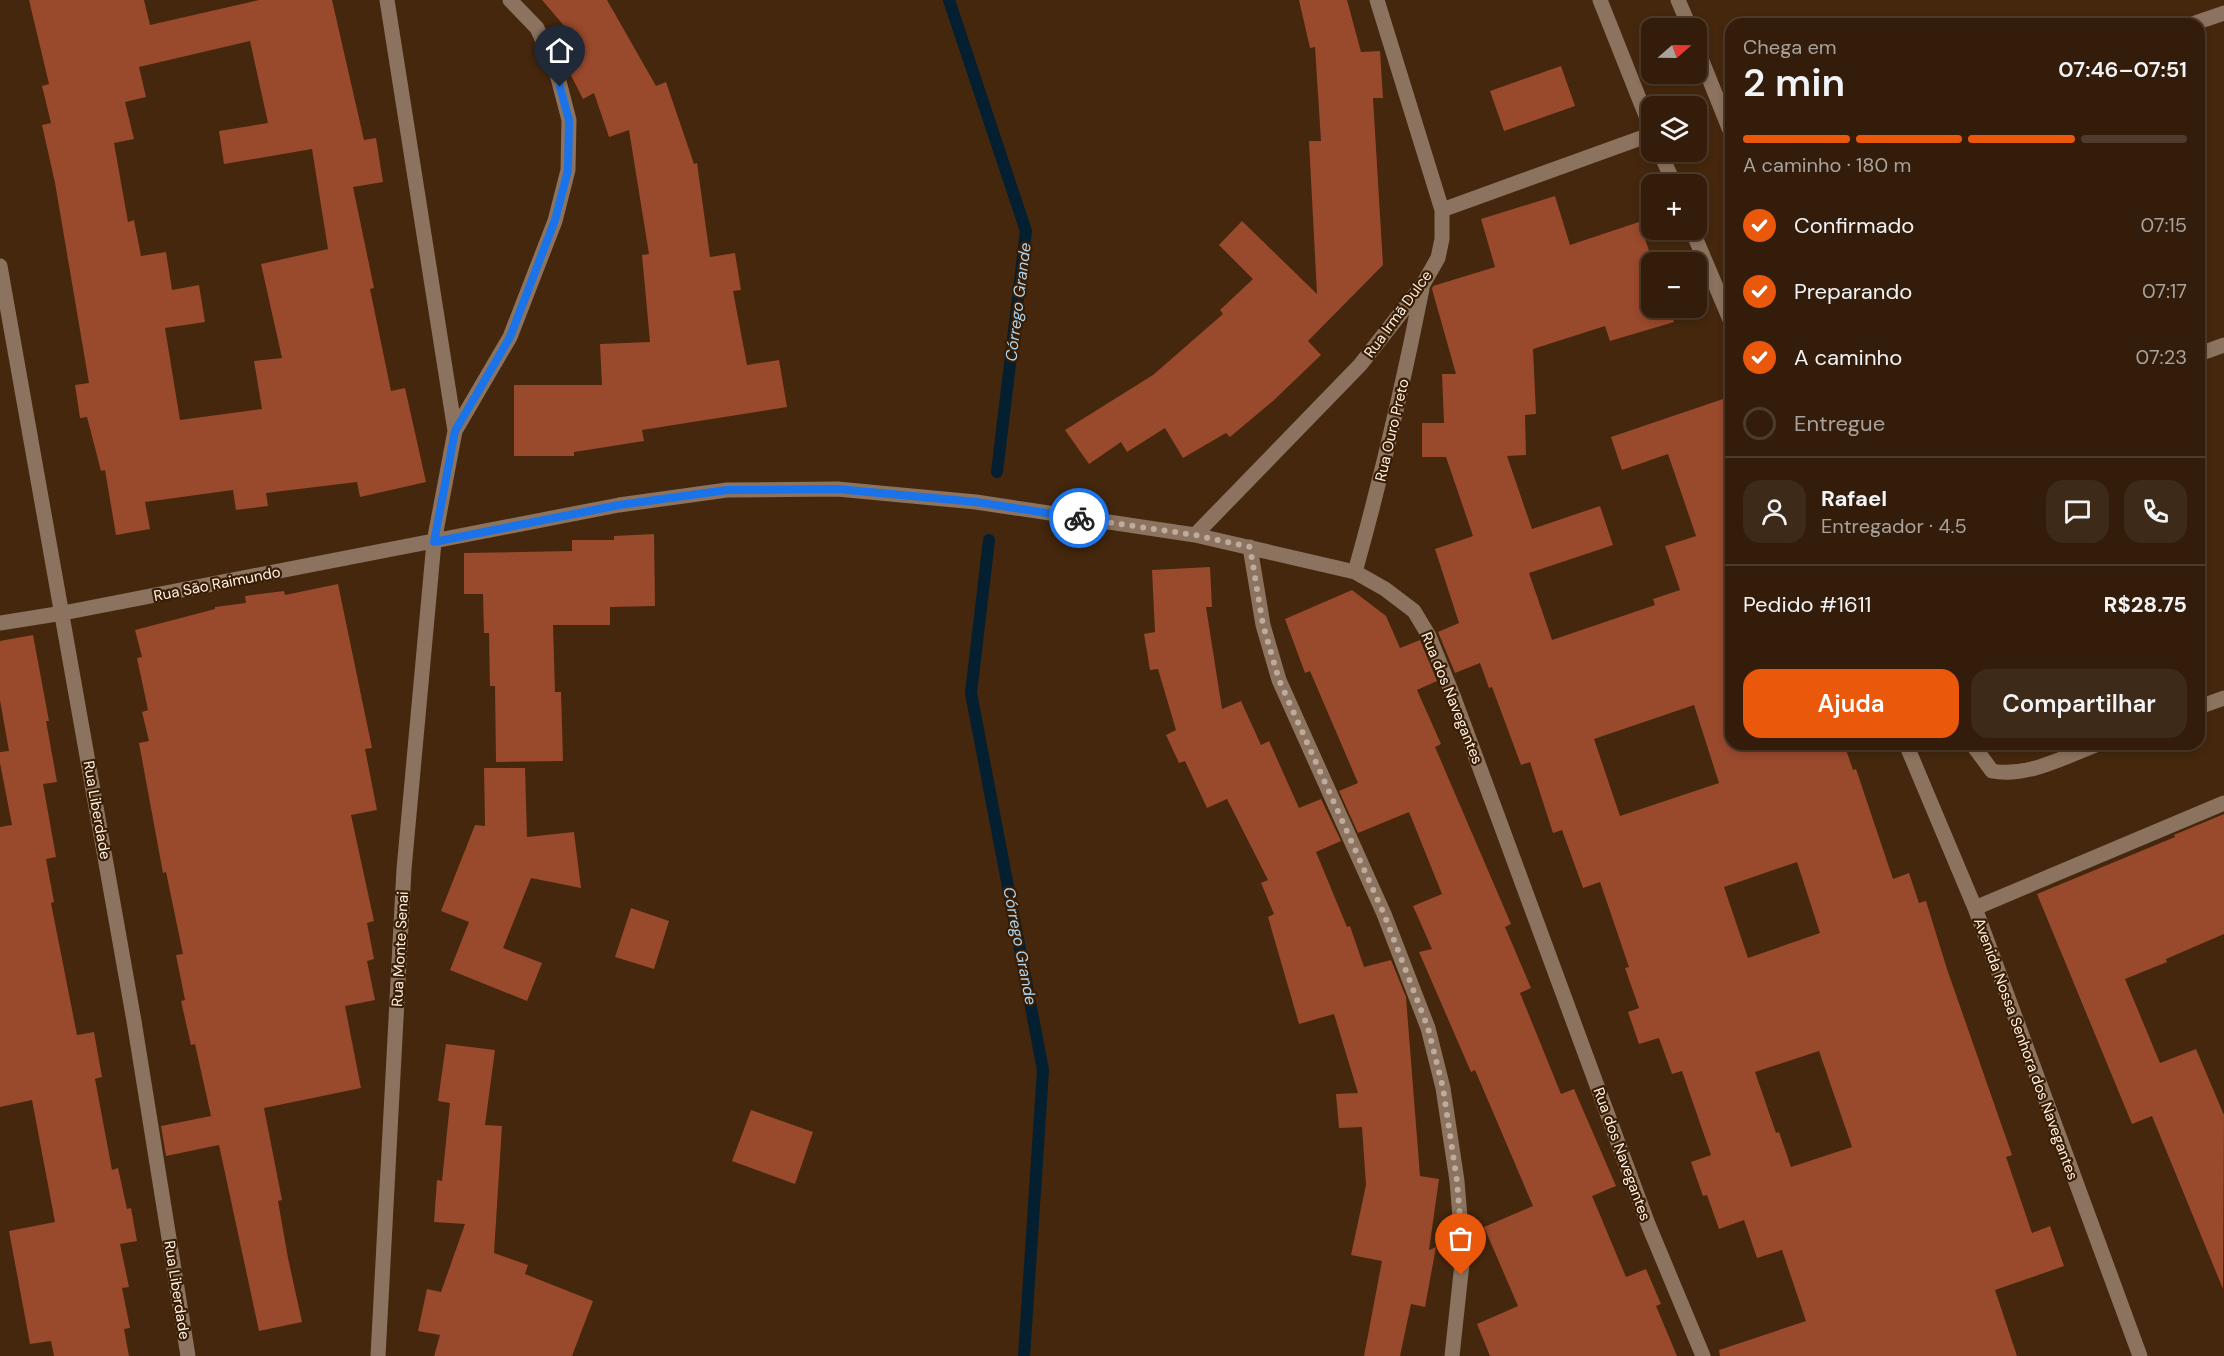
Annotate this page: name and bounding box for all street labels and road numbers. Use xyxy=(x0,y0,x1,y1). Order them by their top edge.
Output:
street label: Rua Irmã Dulce xyxy=(1359,266,1437,362)
street label: Rua Ouro Preto xyxy=(1370,377,1414,483)
street label: Rua São Raimundo xyxy=(152,562,282,606)
street label: Rua dos Navegantes xyxy=(1416,629,1488,767)
street label: Rua Liberdade xyxy=(78,759,116,861)
street label: Rua Monte Senai xyxy=(387,891,413,1007)
street label: Avenida Nossa Senhora dos Navegantes xyxy=(1969,915,2083,1183)
street label: Rua dos Navegantes xyxy=(1589,1085,1655,1223)
street label: Rua Liberdade xyxy=(159,1239,195,1341)

